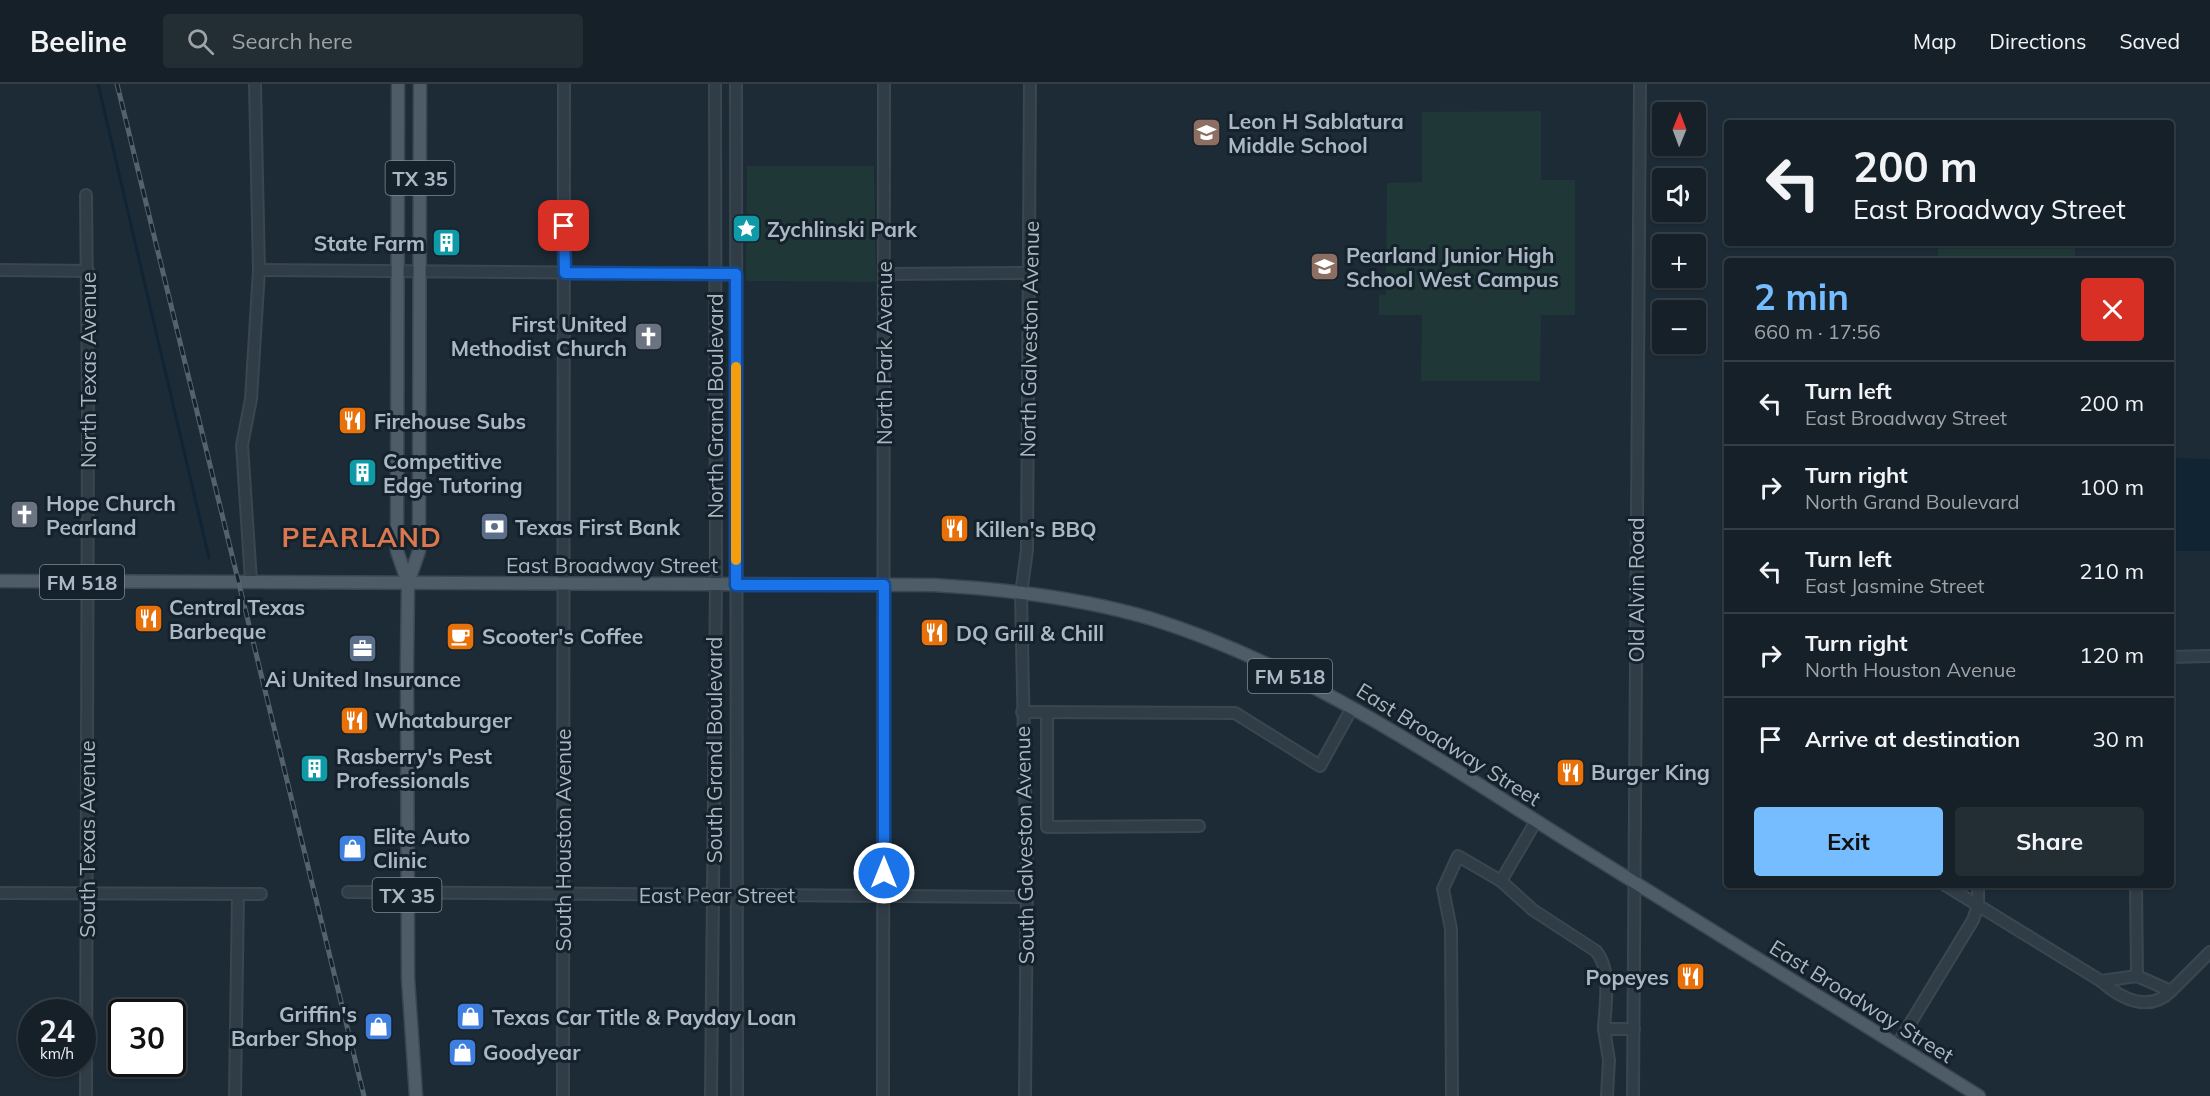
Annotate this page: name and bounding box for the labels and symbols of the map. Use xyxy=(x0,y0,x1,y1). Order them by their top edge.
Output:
north arrow xyxy=(1652,102,1706,156)
place label: Leon H Sablatura Middle School xyxy=(1228,108,1404,158)
school or university icon: Leon H Sablatura Middle School xyxy=(1191,117,1223,149)
road number: TX 35 xyxy=(386,161,454,195)
pin xyxy=(538,200,589,251)
place icon: Zychlinski Park xyxy=(730,213,762,245)
place label: Zychlinski Park xyxy=(767,216,917,242)
street label: North Galveston Avenue xyxy=(1014,220,1044,458)
building icon: State Farm xyxy=(430,227,462,259)
place label: State Farm xyxy=(314,230,425,256)
place label: Pearland Junior High School West Campus xyxy=(1346,242,1559,292)
school or university icon: Pearland Junior High School West Campus xyxy=(1309,251,1341,283)
street label: North Park Avenue xyxy=(871,261,897,445)
street label: North Texas Avenue xyxy=(75,272,101,468)
street label: North Grand Boulevard xyxy=(702,293,728,519)
place label: First United Methodist Church xyxy=(451,311,627,361)
church icon: First United Methodist Church xyxy=(632,320,664,352)
restaurant icon: Firehouse Subs xyxy=(337,405,369,437)
place label: Firehouse Subs xyxy=(374,408,526,434)
place label: Competitive Edge Tutoring xyxy=(383,448,522,498)
building icon: Competitive Edge Tutoring xyxy=(346,457,378,489)
place label: Hope Church Pearland xyxy=(46,490,176,540)
church icon: Hope Church Pearland xyxy=(9,499,41,531)
bank icon: Texas First Bank xyxy=(478,511,510,543)
restaurant icon: Killen's BBQ xyxy=(938,513,970,545)
place label: Texas First Bank xyxy=(515,514,681,540)
place label: Killen's BBQ xyxy=(975,516,1097,542)
street label: Old Alvin Road xyxy=(1623,517,1649,663)
district label: PEARLAND xyxy=(282,520,442,554)
street label: East Broadway Street xyxy=(506,552,718,578)
road number: FM 518 xyxy=(40,565,124,599)
place label: Central Texas Barbeque xyxy=(169,594,305,644)
restaurant icon: Central Texas Barbeque xyxy=(132,603,164,635)
restaurant icon: DQ Grill & Chill xyxy=(919,617,951,649)
cafe icon: Scooter's Coffee xyxy=(445,620,477,652)
place label: DQ Grill & Chill xyxy=(956,620,1104,646)
place label: Scooter's Coffee xyxy=(482,623,643,649)
office icon: Ai United Insurance xyxy=(347,632,379,664)
street label: South Grand Boulevard xyxy=(701,637,727,863)
road number: FM 518 xyxy=(1248,659,1332,693)
place label: Ai United Insurance xyxy=(265,666,461,692)
street label: East Broadway Street xyxy=(1352,677,1546,811)
restaurant icon: Whataburger xyxy=(338,704,370,736)
place label: Whataburger xyxy=(375,707,512,733)
street label: South Galveston Avenue xyxy=(1009,726,1039,964)
street label: South Houston Avenue xyxy=(550,728,576,952)
street label: South Texas Avenue xyxy=(74,740,100,938)
place label: Rasberry's Pest Professionals xyxy=(336,743,492,793)
building icon: Rasberry's Pest Professionals xyxy=(299,752,331,784)
restaurant icon: Burger King xyxy=(1554,756,1586,788)
place label: Burger King xyxy=(1591,759,1710,785)
place label: Elite Auto Clinic xyxy=(373,823,470,873)
shop icon: Elite Auto Clinic xyxy=(336,832,368,864)
position arrow xyxy=(852,841,916,905)
road number: TX 35 xyxy=(372,878,442,912)
street label: East Pear Street xyxy=(639,882,795,908)
street label: East Broadway Street xyxy=(1765,934,1959,1068)
restaurant icon: Popeyes xyxy=(1674,961,1706,993)
place label: Popeyes xyxy=(1586,964,1669,990)
speed limit sign: 30 xyxy=(108,999,186,1077)
place label: Griffin's Barber Shop xyxy=(231,1001,357,1051)
shop icon: Texas Car Title & Payday Loan xyxy=(455,1001,487,1033)
place label: Texas Car Title & Payday Loan xyxy=(492,1004,796,1030)
shop icon: Griffin's Barber Shop xyxy=(362,1010,394,1042)
shop icon: Goodyear xyxy=(446,1036,478,1068)
place label: Goodyear xyxy=(483,1039,581,1065)

